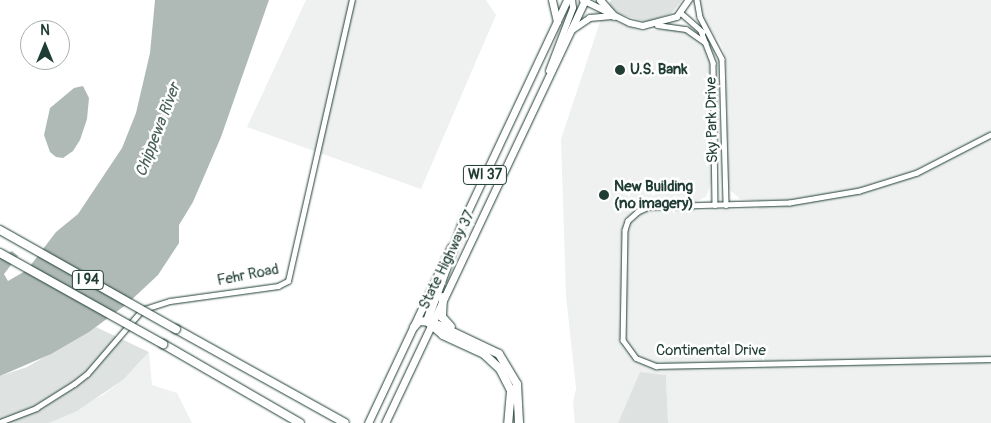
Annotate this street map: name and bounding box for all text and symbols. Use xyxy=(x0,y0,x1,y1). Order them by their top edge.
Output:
north arrow xyxy=(20,20,70,70)
text: N xyxy=(40,22,50,39)
place label: U.S. Bank xyxy=(630,61,688,79)
marker: U.S. Bank xyxy=(614,64,626,76)
street label: Sky Park Drive xyxy=(702,77,722,163)
water label: Chippewa River xyxy=(131,81,185,179)
road number: WI 37 xyxy=(462,164,508,186)
place label: New Building (no imagery) xyxy=(614,177,693,212)
marker: New Building (no imagery) xyxy=(598,189,610,201)
street label: State Highway 37 xyxy=(415,208,479,312)
street label: Fehr Road xyxy=(216,260,280,290)
road number: I 94 xyxy=(72,268,104,292)
street label: Continental Drive xyxy=(656,342,766,360)

